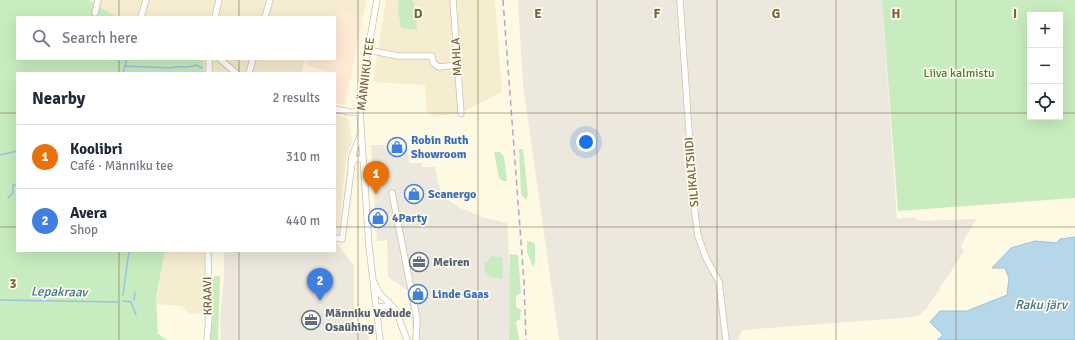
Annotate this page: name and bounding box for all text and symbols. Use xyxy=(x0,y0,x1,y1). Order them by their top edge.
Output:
text: D xyxy=(414,6,423,22)
text: E xyxy=(534,6,542,22)
text: F xyxy=(654,6,661,22)
text: G xyxy=(772,6,780,22)
text: H xyxy=(892,6,900,22)
text: I xyxy=(1013,6,1017,22)
map controls xyxy=(1027,12,1063,120)
button: + xyxy=(1027,12,1063,48)
search box xyxy=(16,16,336,60)
icon: search xyxy=(30,27,52,49)
text: Search here xyxy=(62,29,138,47)
street label: MÄNNIKU TEE xyxy=(354,36,378,112)
street label: MAHLA xyxy=(448,37,466,77)
button: − xyxy=(1027,48,1063,84)
park label: Liiva kalmistu xyxy=(923,66,995,81)
button: locate xyxy=(1027,84,1063,120)
text: Nearby xyxy=(32,88,85,109)
text: 2 results xyxy=(272,90,320,106)
your location xyxy=(576,132,596,152)
place label: Robin Ruth Showroom xyxy=(411,133,469,162)
shop icon: Robin Ruth Showroom xyxy=(386,136,408,158)
street label: SILIKALTSIIDI xyxy=(681,136,703,208)
text: Koolibri xyxy=(70,140,123,158)
text: 1 xyxy=(41,149,49,165)
text: 310 m xyxy=(286,149,320,165)
text: Café · Männiku tee xyxy=(70,158,173,174)
pin: 1 xyxy=(363,161,389,194)
shop icon: Scanergo xyxy=(403,183,425,205)
place label: Scanergo xyxy=(428,187,476,202)
text: Avera xyxy=(70,204,107,222)
shop icon: 4Party xyxy=(367,207,389,229)
place label: 4Party xyxy=(392,211,427,226)
text: 2 xyxy=(41,213,49,229)
text: 440 m xyxy=(286,213,320,229)
text: Shop xyxy=(70,222,98,238)
office icon: Meiren xyxy=(408,251,430,273)
place label: Meiren xyxy=(433,255,470,270)
pin: 2 xyxy=(307,268,333,301)
text: 3 xyxy=(9,276,17,292)
street label: KRAAVI xyxy=(200,276,216,316)
shop icon: Linde Gaas xyxy=(407,283,429,305)
water label: Lepakraav xyxy=(31,284,89,301)
place label: Linde Gaas xyxy=(432,287,489,302)
water label: Raku järv xyxy=(1015,297,1069,313)
place label: Männiku Vedude Osaühing xyxy=(325,306,411,335)
office icon: Männiku Vedude Osaühing xyxy=(300,309,322,331)

